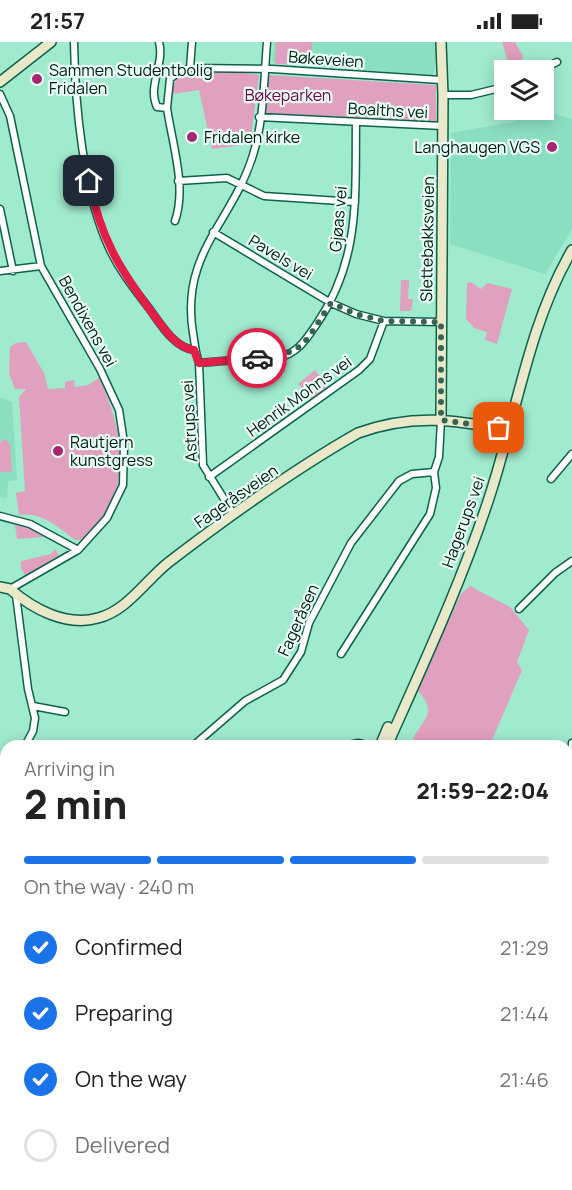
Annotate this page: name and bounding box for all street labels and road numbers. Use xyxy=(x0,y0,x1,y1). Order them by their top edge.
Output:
street label: Bøkeveien xyxy=(288,45,364,73)
street label: Boalths vei xyxy=(347,97,429,123)
street label: Slettebakksveien xyxy=(415,176,439,302)
street label: Gjøas vei xyxy=(324,185,352,253)
street label: Pavels vei xyxy=(245,229,317,285)
street label: Bendixens vei xyxy=(54,272,122,370)
street label: Henrik Mohns vei xyxy=(242,350,356,442)
street label: Astrups vei xyxy=(176,379,202,463)
street label: Fageråsveien xyxy=(190,459,282,533)
street label: Hagerups vei xyxy=(436,473,490,571)
street label: Fageråsen xyxy=(272,580,324,660)

